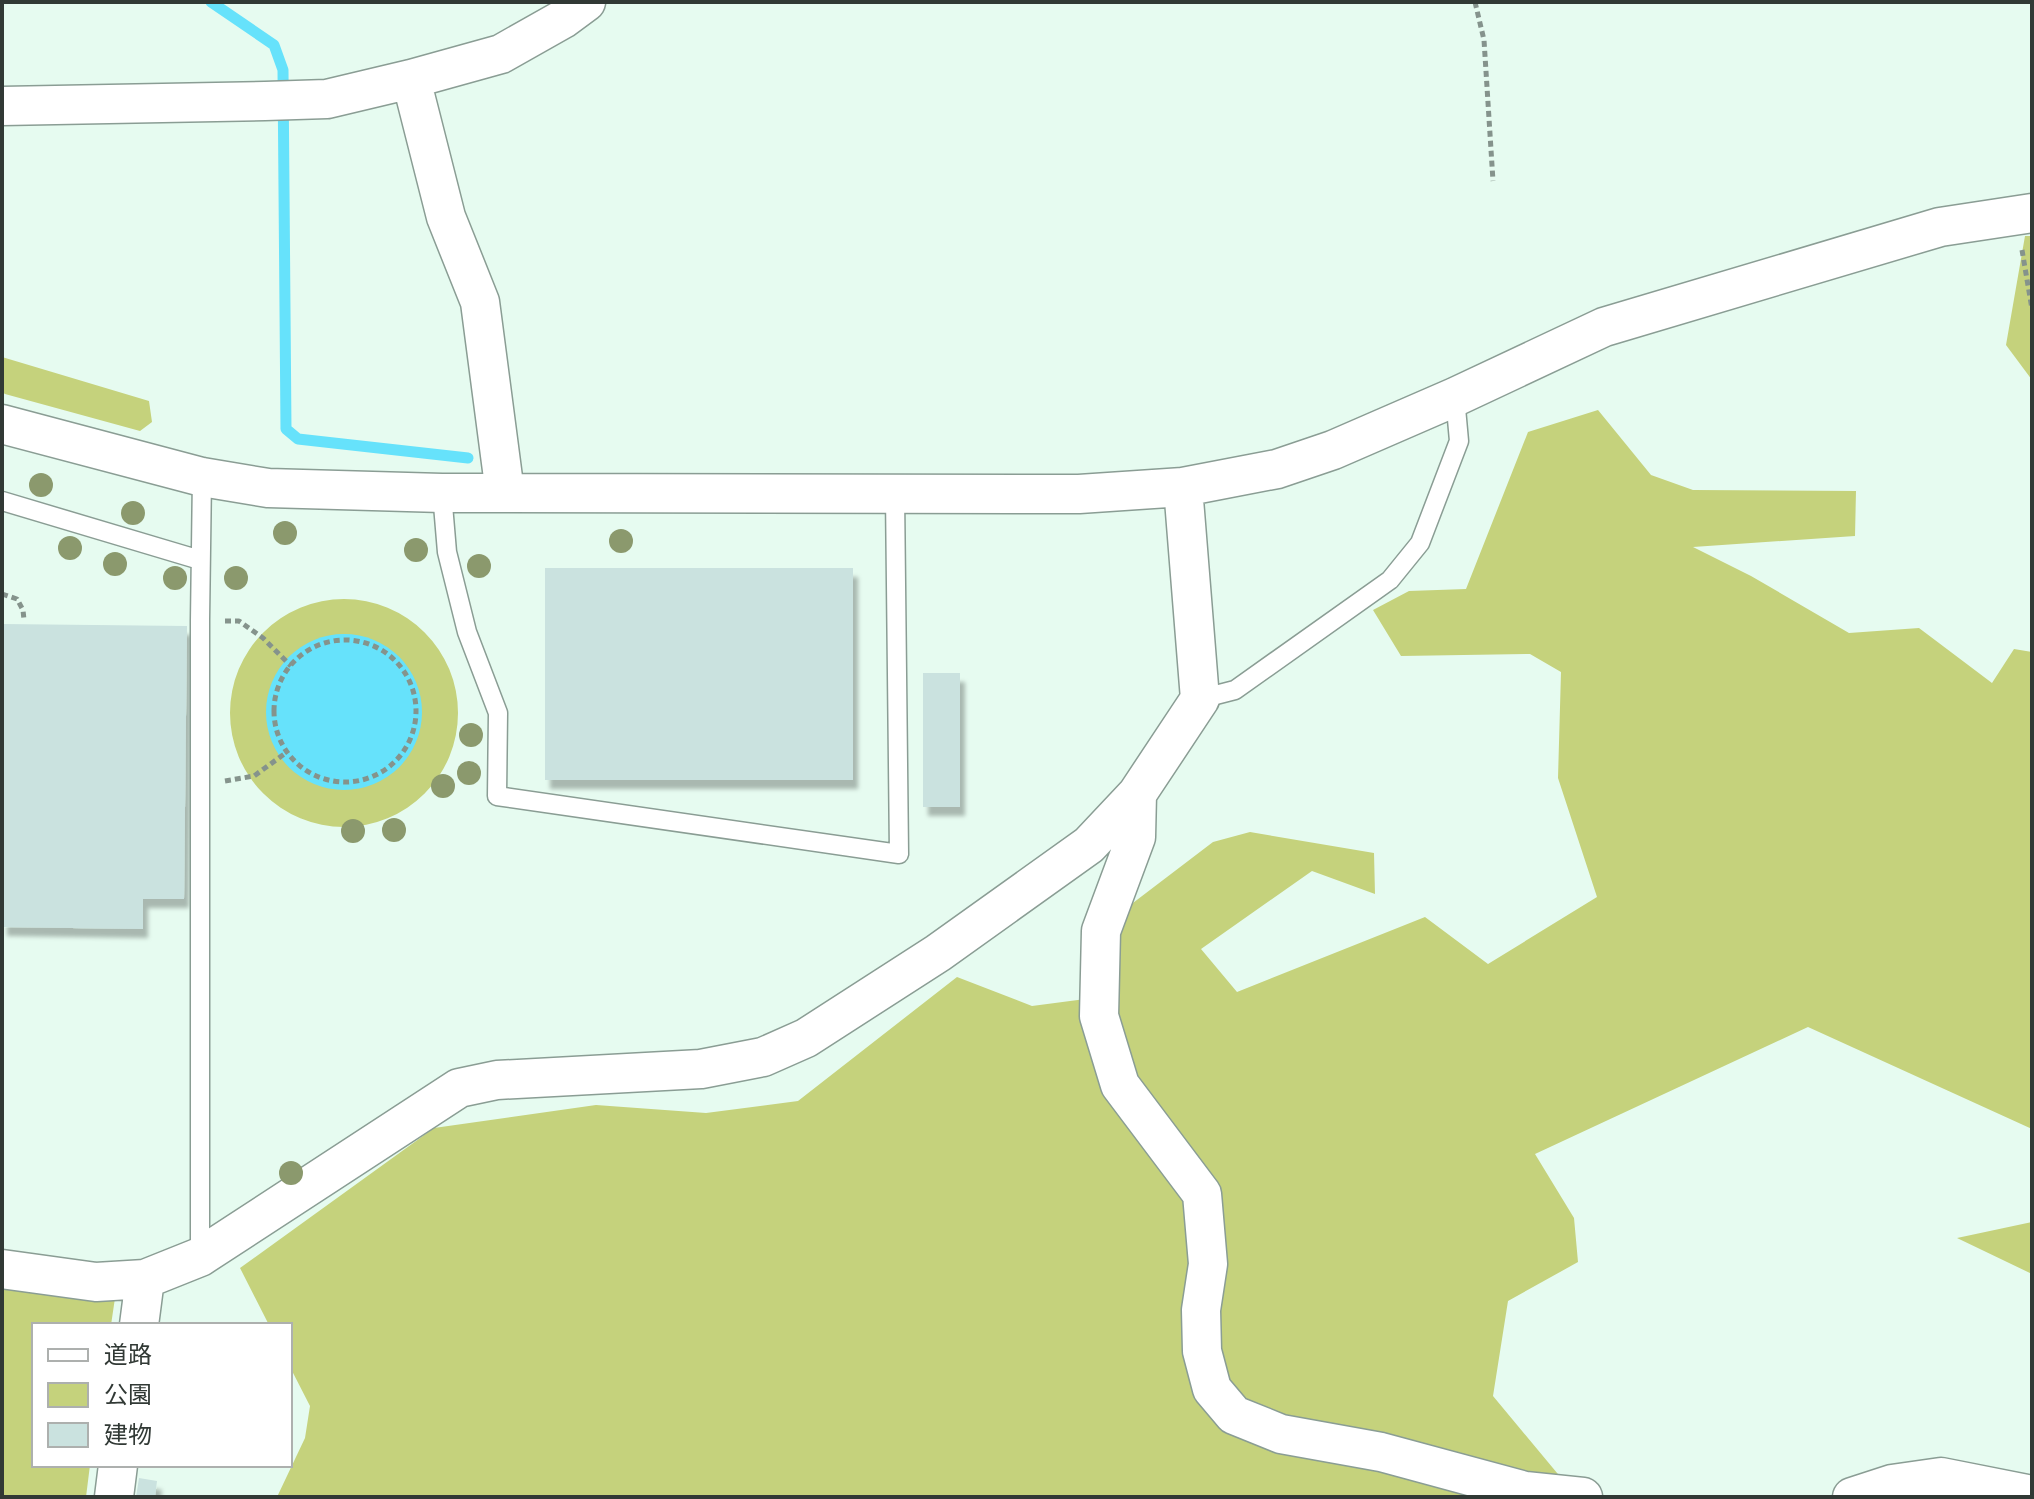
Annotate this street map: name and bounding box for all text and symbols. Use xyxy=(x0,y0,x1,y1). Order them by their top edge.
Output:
legend xyxy=(32,1323,292,1467)
text: 道路 xyxy=(104,1338,152,1371)
text: 公園 xyxy=(104,1378,152,1411)
text: 建物 xyxy=(104,1418,152,1451)

